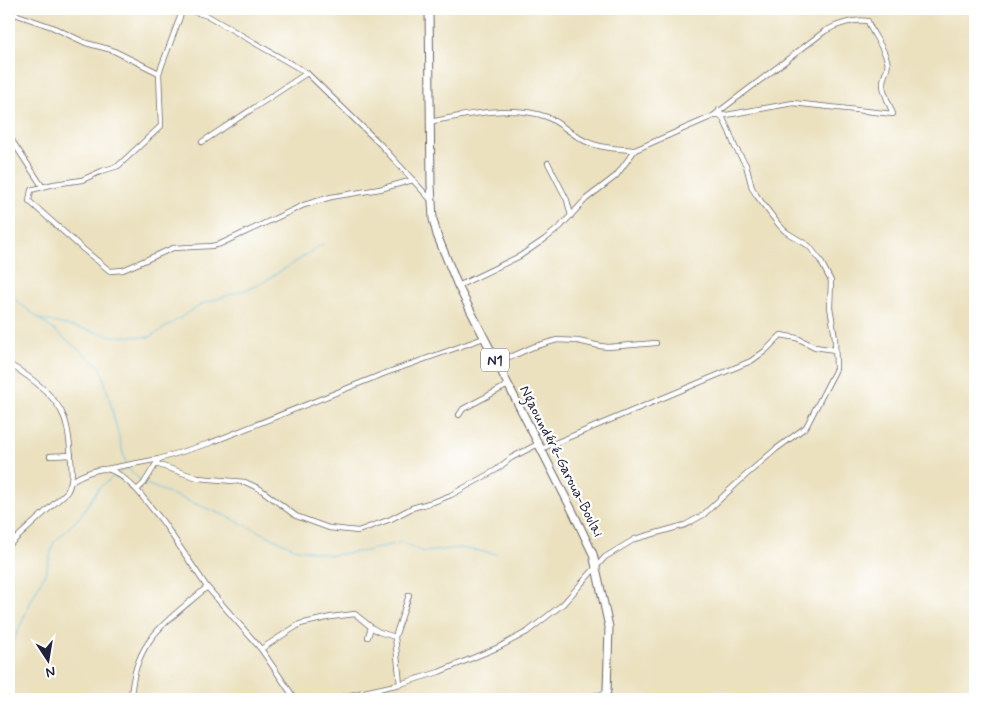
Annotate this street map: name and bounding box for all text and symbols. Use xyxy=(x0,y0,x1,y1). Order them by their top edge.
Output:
road number: N1 xyxy=(481,348,509,372)
street label: Ngaoundéré-Garoua-Boulai xyxy=(513,382,608,541)
north arrow xyxy=(22,636,72,686)
text: N xyxy=(44,662,57,682)

